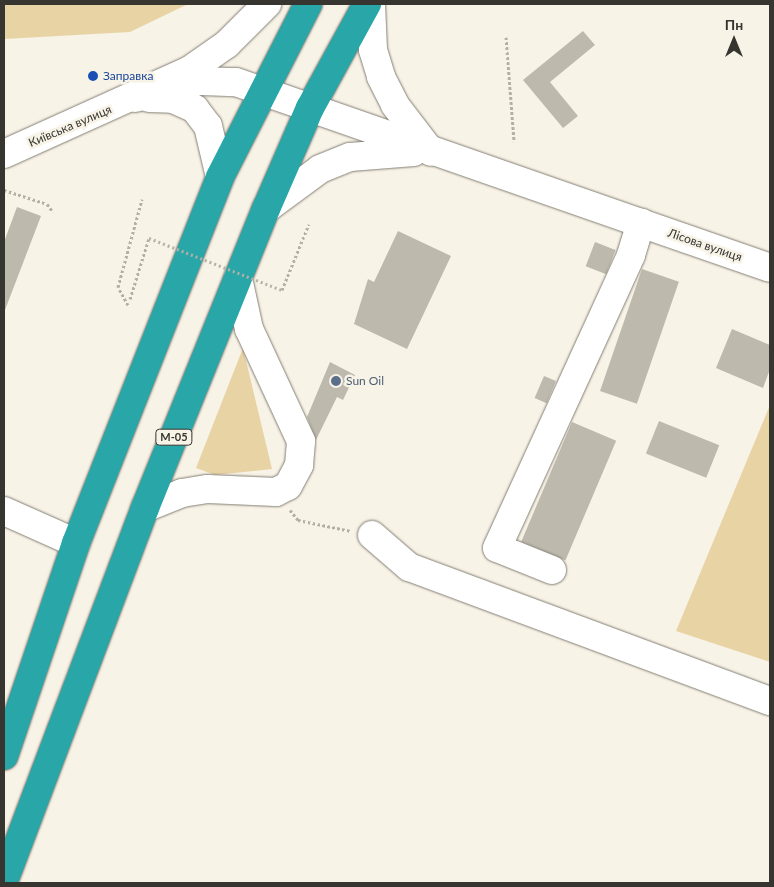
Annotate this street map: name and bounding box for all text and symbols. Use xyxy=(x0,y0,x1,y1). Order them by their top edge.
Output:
north arrow xyxy=(709,15,759,65)
text: Пн xyxy=(725,16,743,33)
place label: Заправка xyxy=(103,69,153,83)
marker: Заправка xyxy=(87,70,99,82)
street label: Київська вулиця xyxy=(26,102,114,150)
street label: Лісова вулиця xyxy=(666,226,744,264)
place label: Sun Oil xyxy=(346,374,384,388)
marker: Sun Oil xyxy=(330,375,342,387)
road number: М-05 xyxy=(155,428,193,446)

